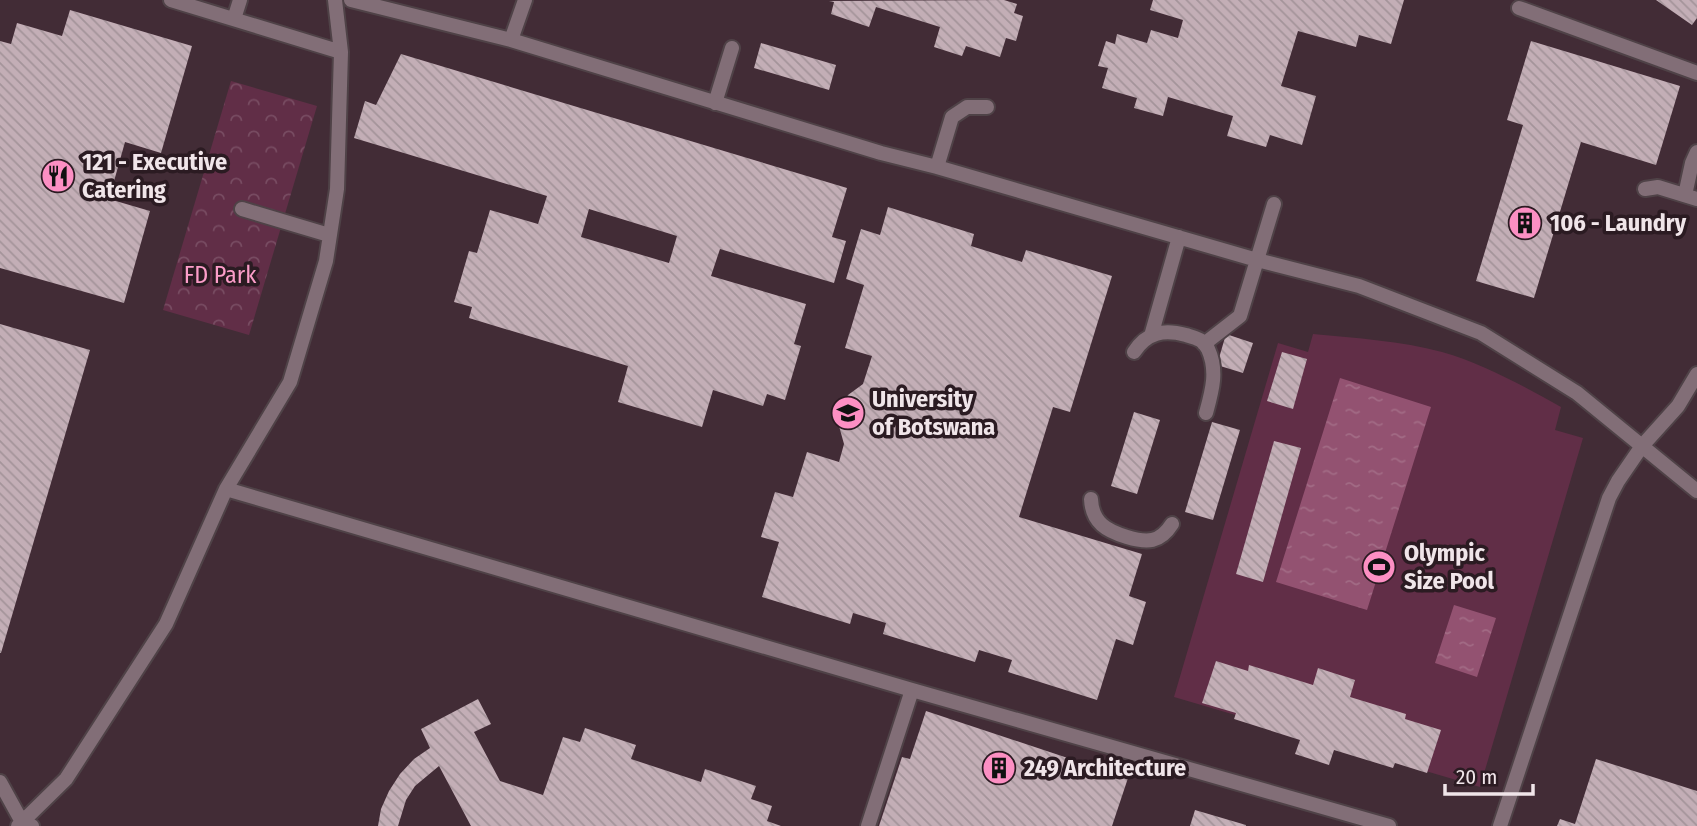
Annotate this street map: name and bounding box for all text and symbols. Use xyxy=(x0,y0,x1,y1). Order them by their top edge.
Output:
place label: 121 - Executive Catering xyxy=(82,148,227,204)
restaurant icon: 121 - Executive Catering xyxy=(39,157,77,195)
building icon: 106 - Laundry xyxy=(1506,204,1544,242)
place label: 106 - Laundry xyxy=(1550,209,1687,237)
park label: FD Park xyxy=(184,261,257,289)
place label: University of Botswana xyxy=(872,385,995,441)
school or university icon: University of Botswana xyxy=(829,394,867,432)
place label: Olympic Size Pool xyxy=(1404,539,1495,595)
sports icon: Olympic Size Pool xyxy=(1360,548,1398,586)
building icon: 249 Architecture xyxy=(980,749,1018,787)
scale bar xyxy=(1445,752,1532,796)
place label: 249 Architecture xyxy=(1023,754,1186,782)
text: 20 m xyxy=(1456,764,1497,790)

